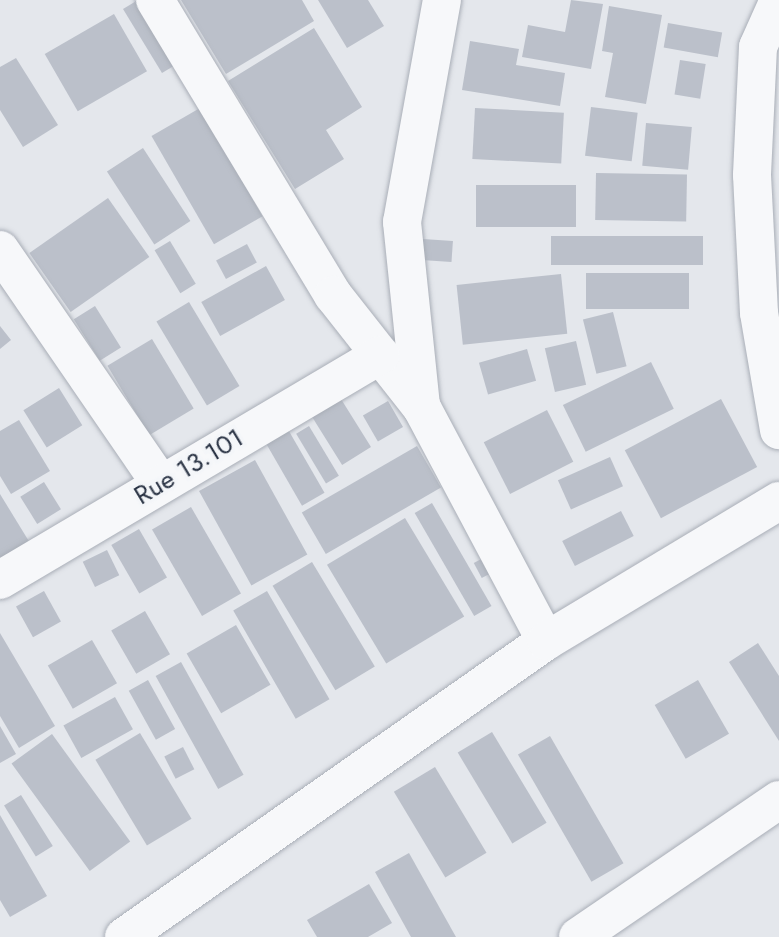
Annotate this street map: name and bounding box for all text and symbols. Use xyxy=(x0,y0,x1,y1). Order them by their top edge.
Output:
street label: Rue 13.101 xyxy=(129,422,249,512)

